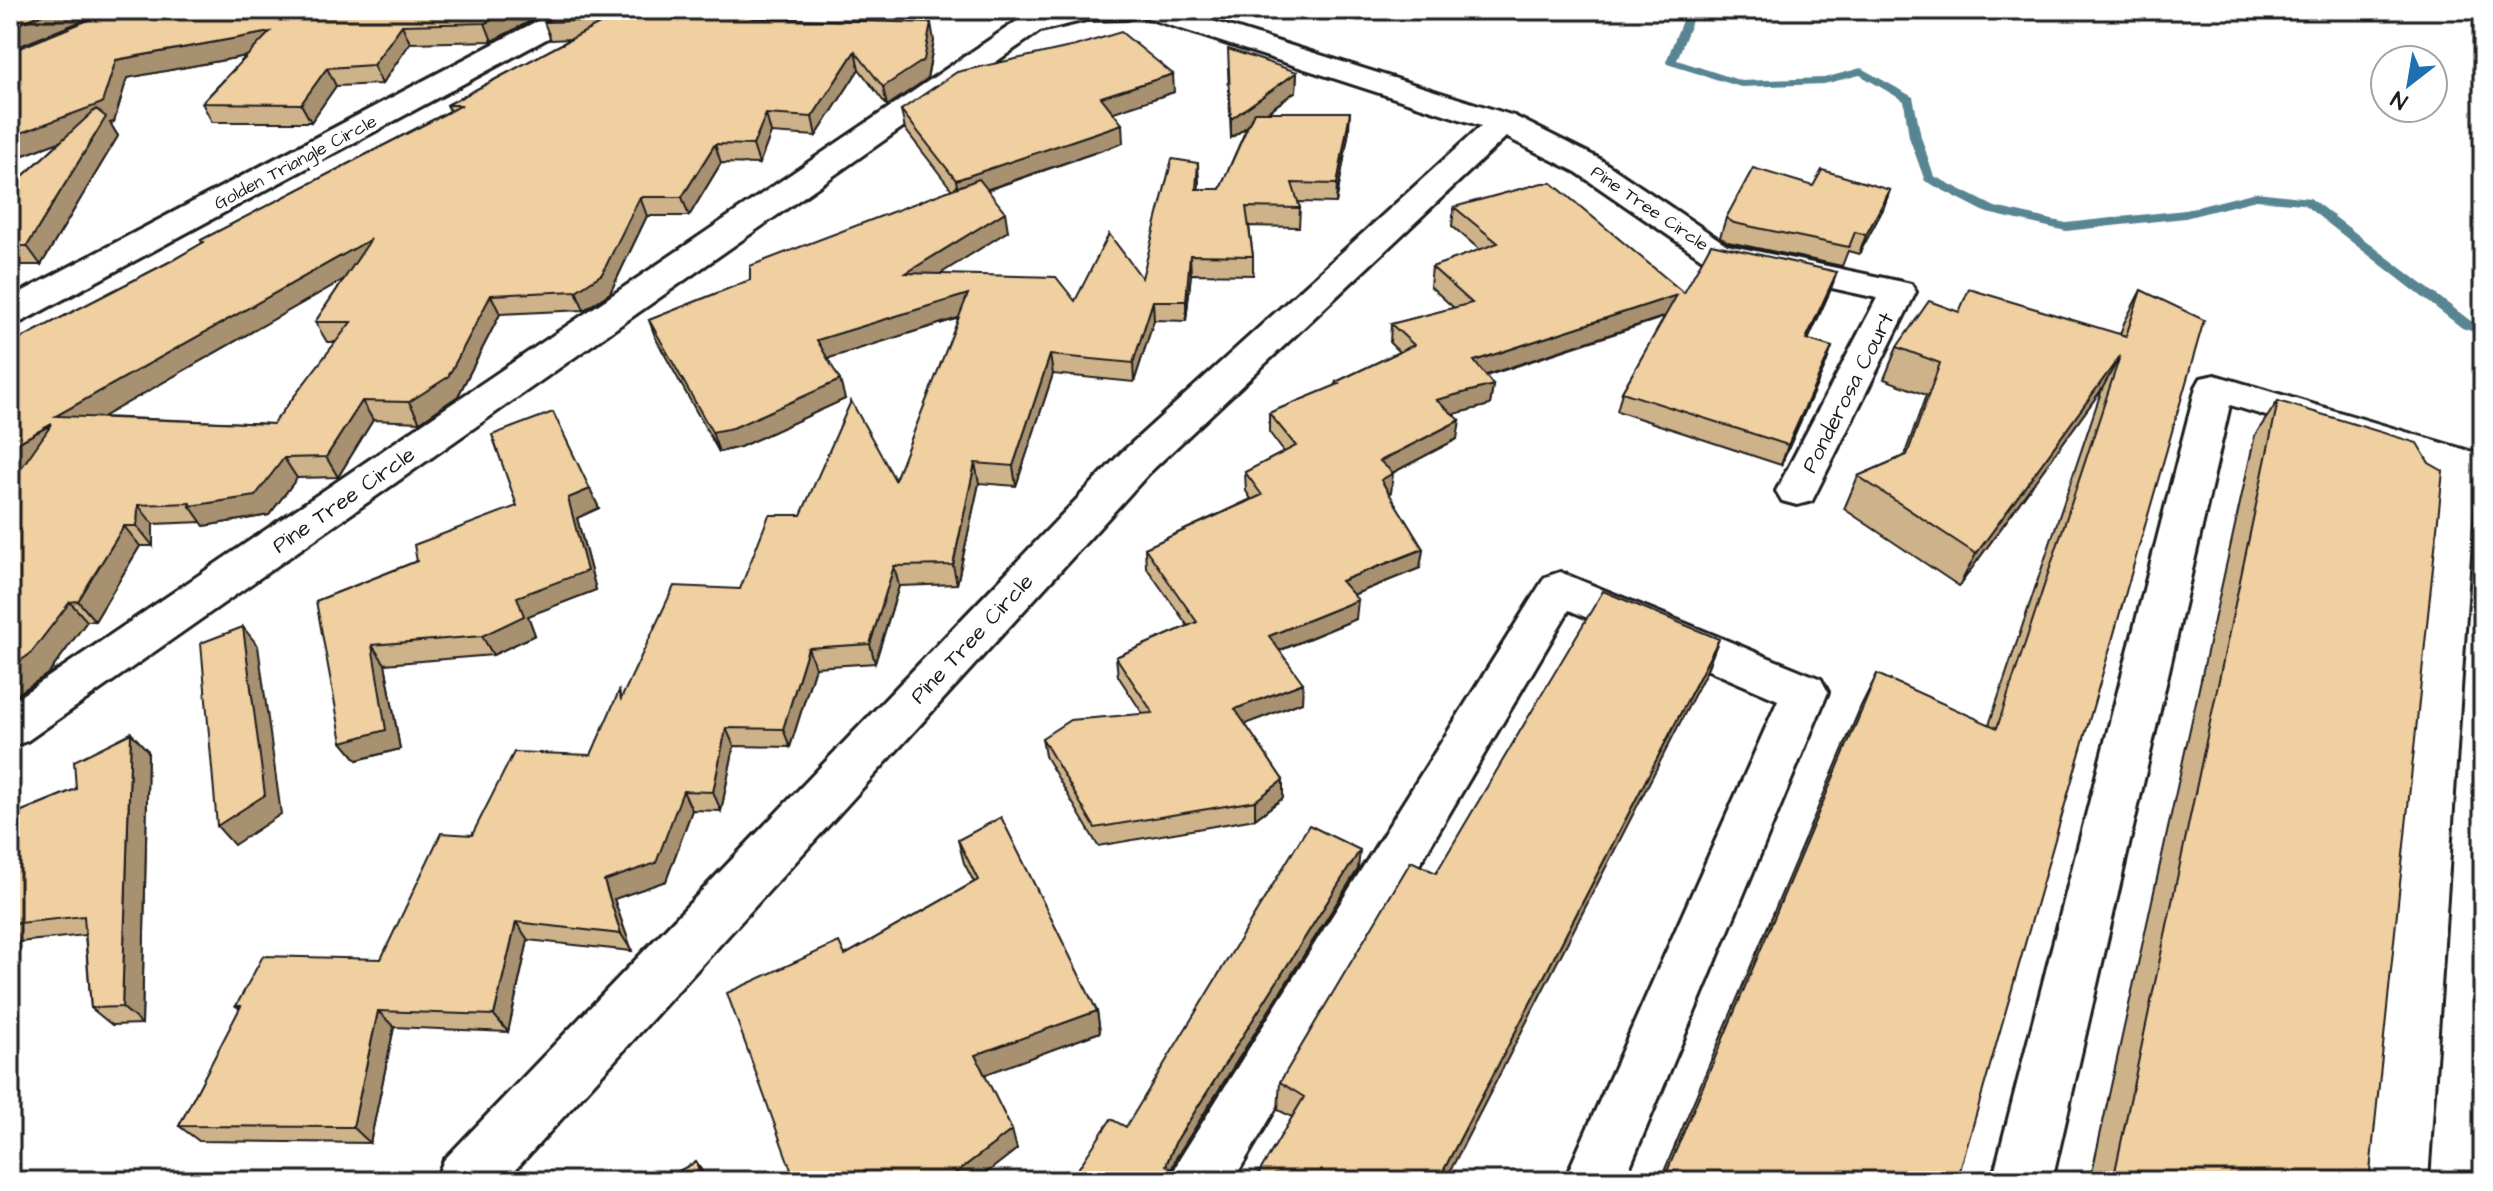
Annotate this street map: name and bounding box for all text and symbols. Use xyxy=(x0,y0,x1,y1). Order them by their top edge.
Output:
north arrow xyxy=(2369,44,2449,124)
text: N xyxy=(2385,83,2413,117)
street label: Golden Triangle Circle xyxy=(209,109,382,217)
street label: Pine Tree Circle xyxy=(1586,160,1714,257)
street label: Ponderosa Court xyxy=(1795,307,1902,478)
street label: Pine Tree Circle xyxy=(266,439,422,561)
street label: Pine Tree Circle xyxy=(904,567,1041,711)

